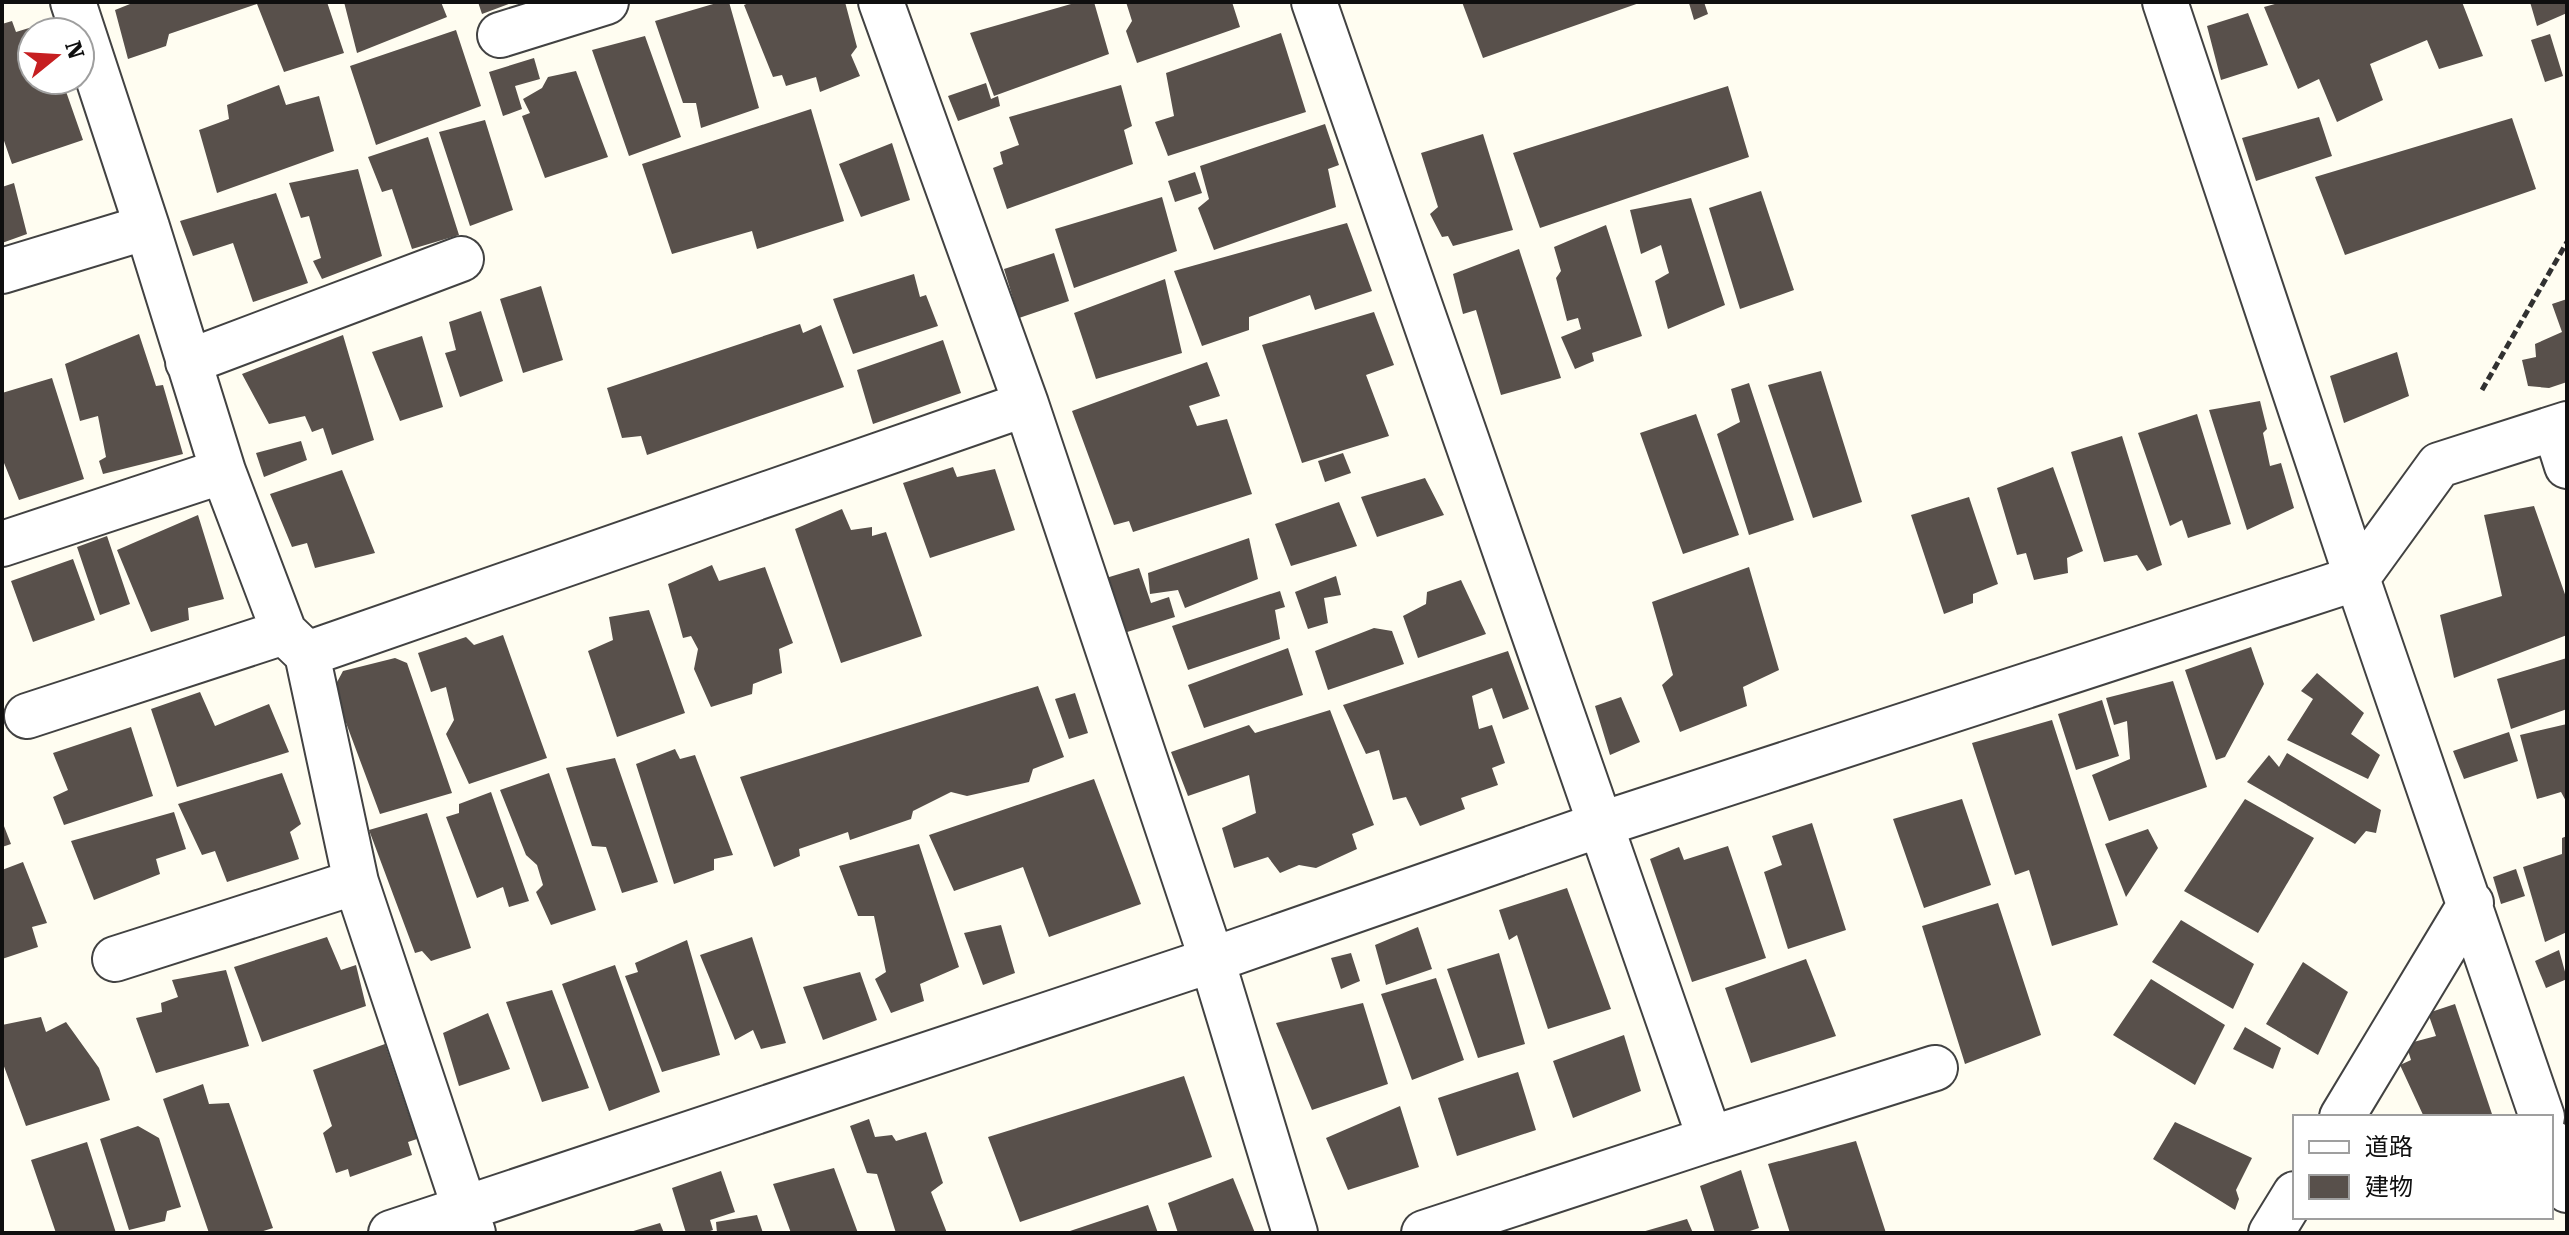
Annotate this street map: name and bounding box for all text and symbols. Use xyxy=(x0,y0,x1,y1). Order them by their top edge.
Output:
north arrow xyxy=(16,16,96,96)
text: N xyxy=(60,38,89,62)
legend xyxy=(2293,1115,2553,1219)
text: 道路 xyxy=(2365,1133,2413,1161)
text: 建物 xyxy=(2365,1173,2413,1201)

